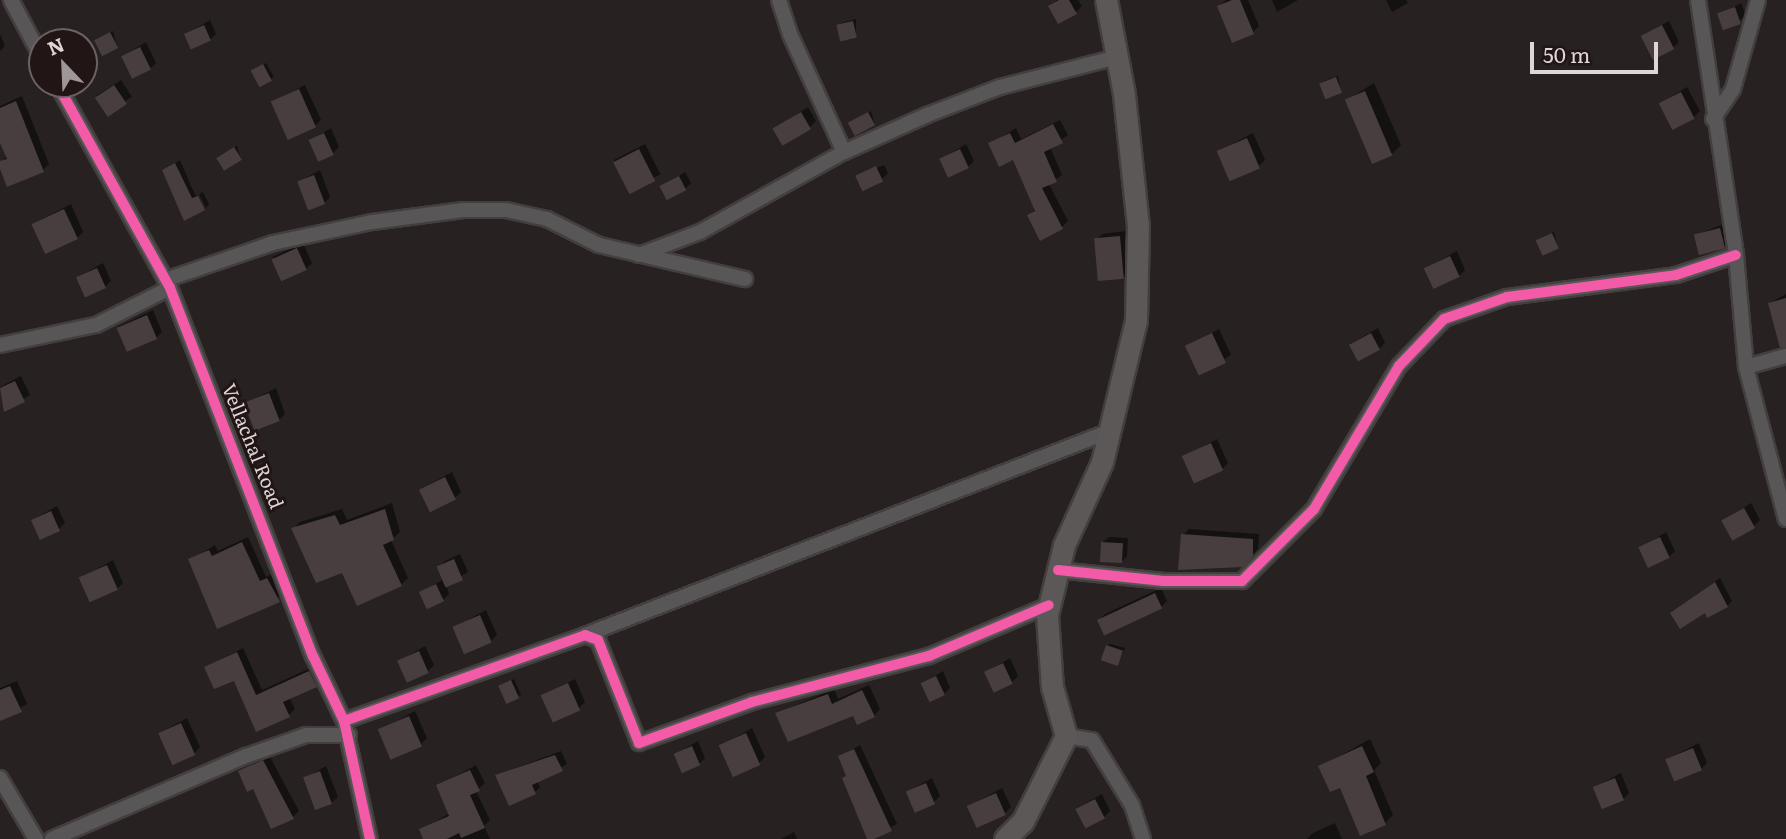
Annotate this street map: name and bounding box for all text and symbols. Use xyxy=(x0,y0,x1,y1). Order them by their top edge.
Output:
north arrow xyxy=(28,28,98,98)
scale bar xyxy=(1534,28,1662,72)
text: N xyxy=(43,30,68,62)
text: 50 m xyxy=(1543,38,1590,69)
street label: Vellachal Road xyxy=(218,380,288,512)

